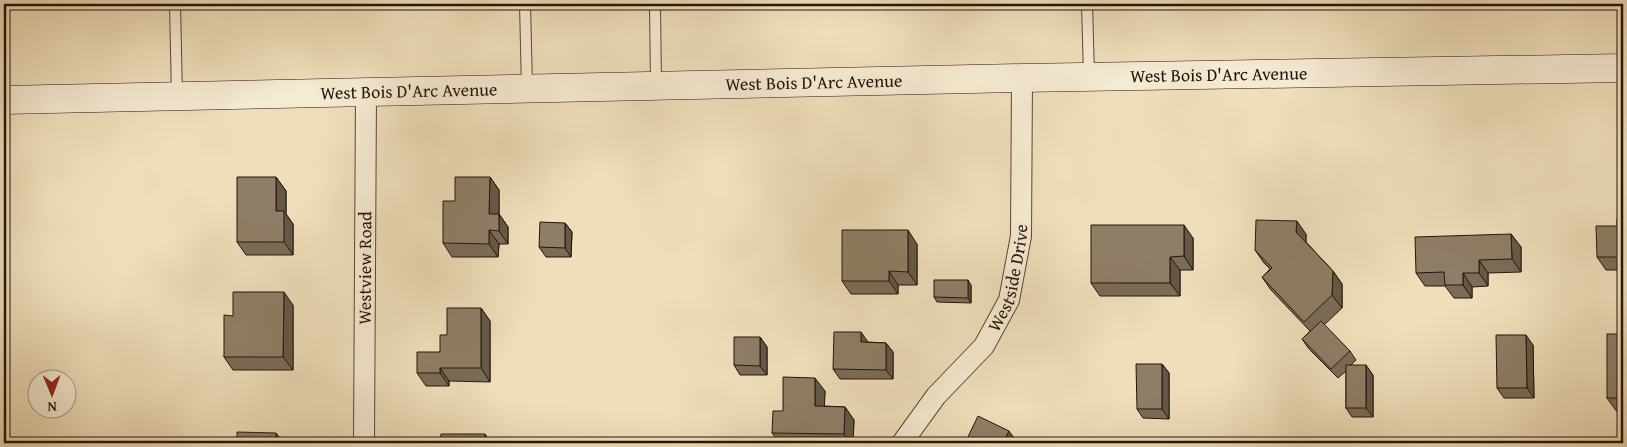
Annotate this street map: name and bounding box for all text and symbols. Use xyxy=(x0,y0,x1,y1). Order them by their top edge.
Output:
street label: West Bois D'Arc Avenue xyxy=(1130,59,1307,89)
street label: West Bois D'Arc Avenue xyxy=(725,67,903,97)
street label: West Bois D'Arc Avenue xyxy=(320,75,498,106)
street label: Westview Road xyxy=(351,211,378,325)
street label: Westside Drive xyxy=(980,224,1034,336)
north arrow xyxy=(28,370,78,420)
text: N xyxy=(47,397,57,417)

